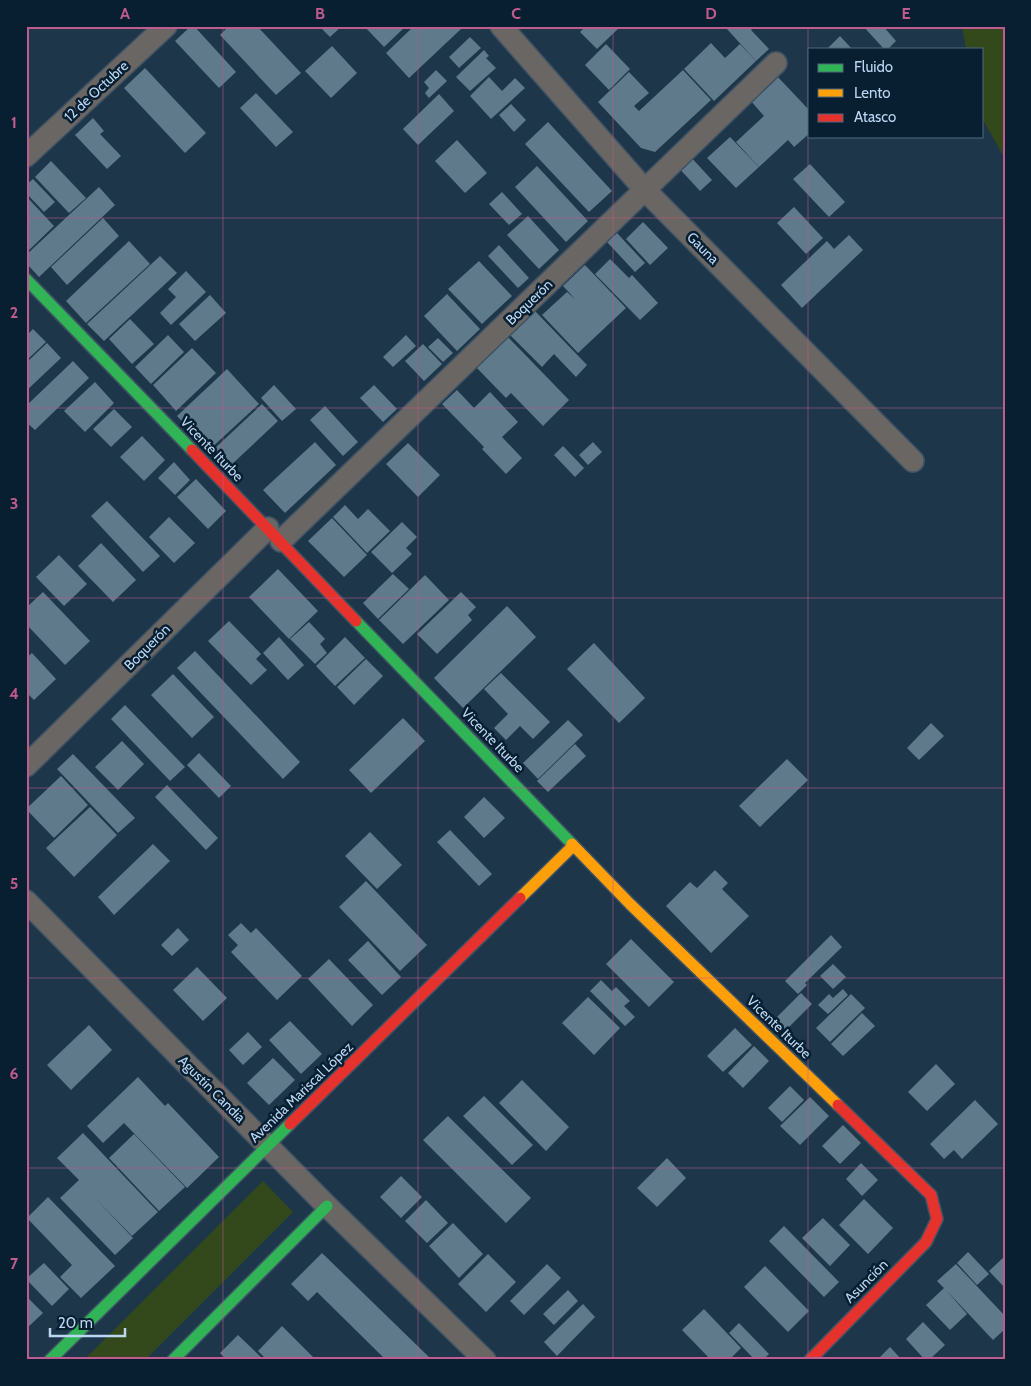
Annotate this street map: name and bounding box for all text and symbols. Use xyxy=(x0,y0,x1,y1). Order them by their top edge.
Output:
text: A xyxy=(120,4,130,23)
text: B xyxy=(315,4,325,23)
text: C xyxy=(511,4,521,23)
text: D xyxy=(705,4,717,23)
text: E xyxy=(901,4,911,23)
legend xyxy=(808,48,984,138)
street label: 12 de Octubre xyxy=(60,57,132,125)
text: Fluido xyxy=(854,58,893,76)
text: Lento xyxy=(854,84,891,102)
text: Atasco xyxy=(854,108,896,126)
text: 1 xyxy=(11,113,17,132)
street label: Gauna xyxy=(683,228,723,268)
street label: Boquerón xyxy=(502,275,556,329)
text: 2 xyxy=(10,303,18,322)
street label: Vicente Iturbe xyxy=(177,413,247,485)
text: 3 xyxy=(10,494,18,513)
street label: Boquerón xyxy=(120,620,174,674)
text: 4 xyxy=(9,684,19,703)
street label: Vicente Iturbe xyxy=(458,704,528,776)
text: 5 xyxy=(10,874,18,893)
street label: Vicente Iturbe xyxy=(743,992,815,1062)
street label: Avenida Mariscal López xyxy=(245,1038,357,1146)
street label: Agustín Candia xyxy=(175,1052,250,1127)
text: 6 xyxy=(10,1064,19,1083)
text: 7 xyxy=(10,1254,19,1273)
street label: Asunción xyxy=(840,1255,892,1307)
scale bar xyxy=(50,1306,125,1338)
text: 20 m xyxy=(58,1314,93,1332)

